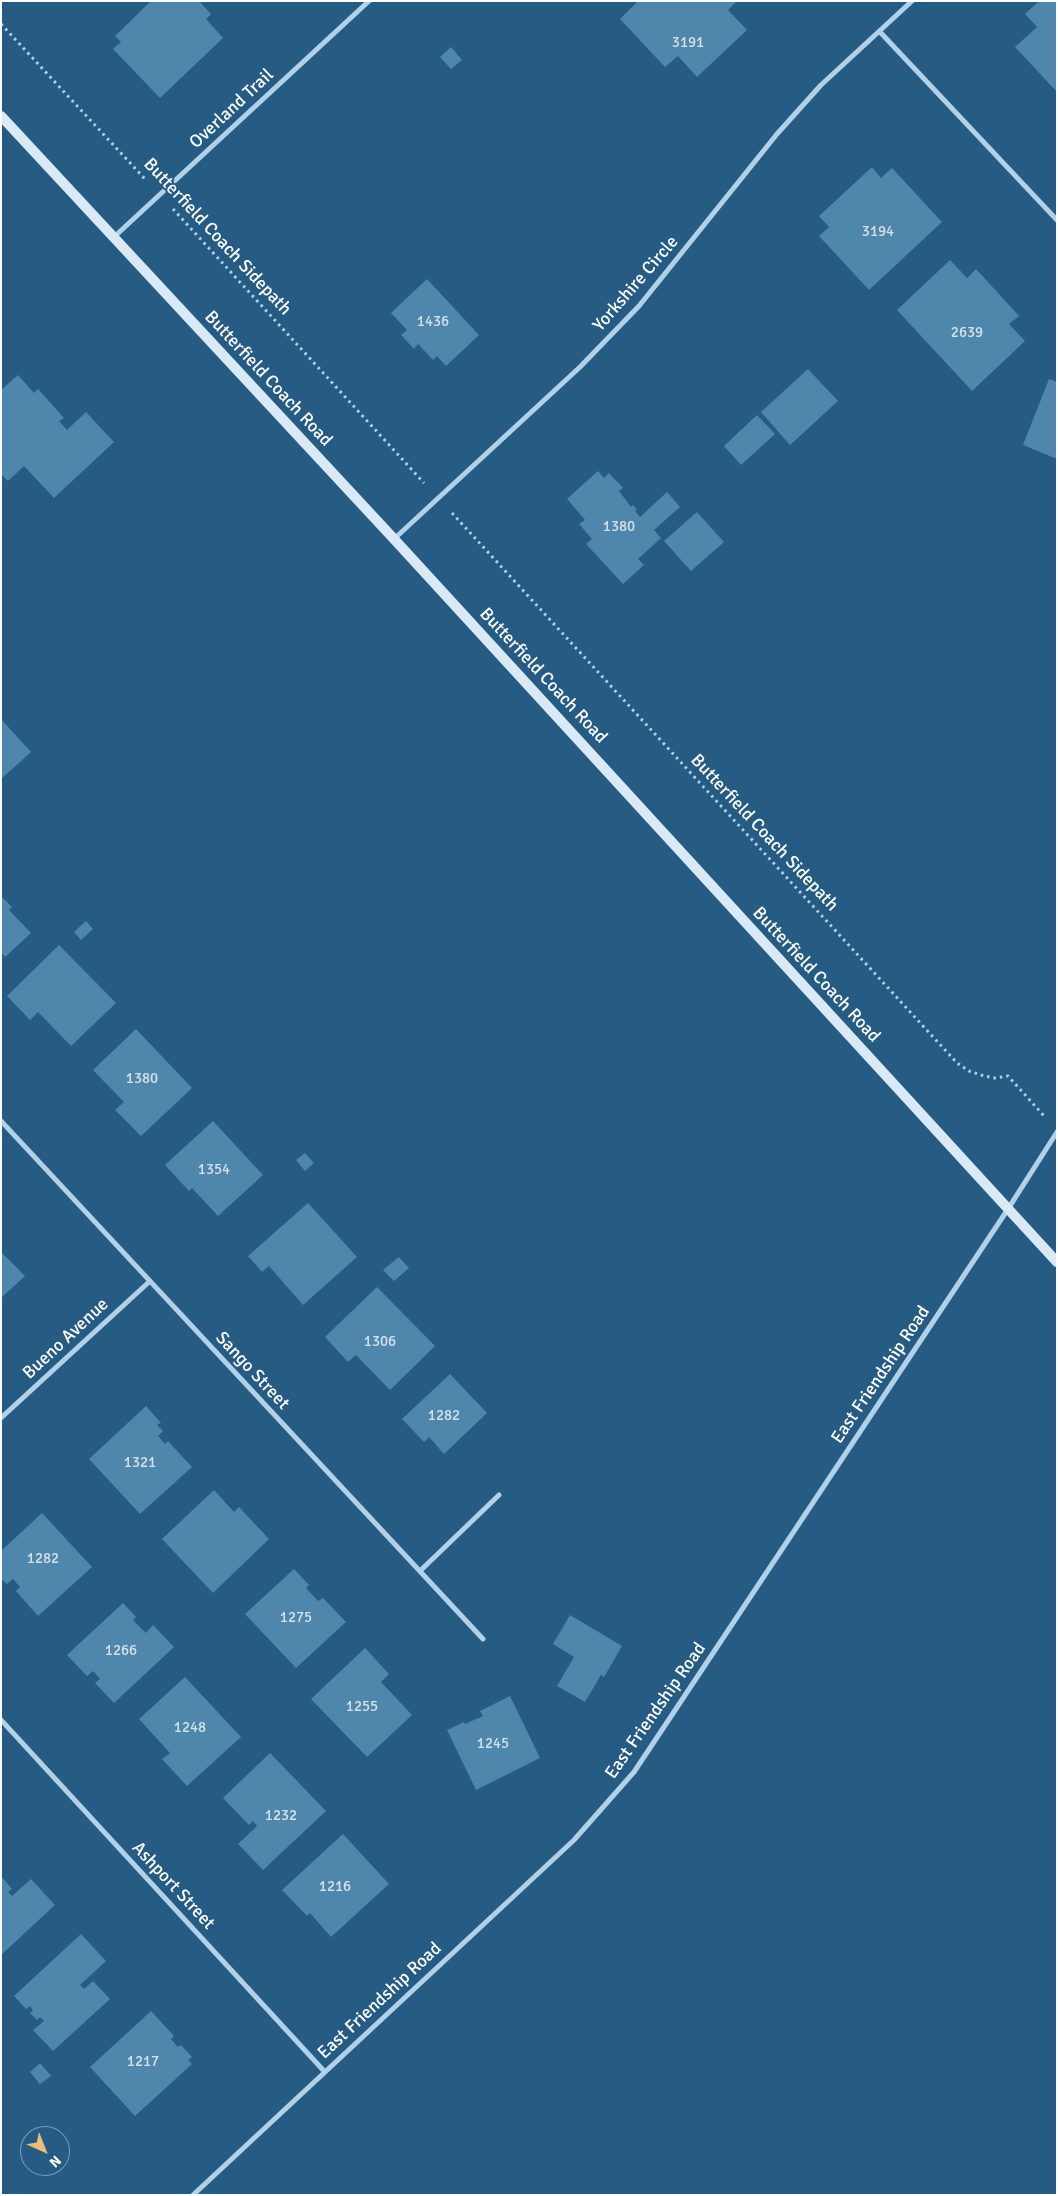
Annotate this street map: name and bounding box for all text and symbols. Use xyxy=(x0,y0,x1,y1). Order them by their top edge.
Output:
house number: 3191 xyxy=(672,34,704,52)
street label: Overland Trail xyxy=(186,65,278,153)
street label: Butterfield Coach Sidepath xyxy=(139,154,295,320)
house number: 3194 xyxy=(862,223,894,241)
street label: Yorkshire Circle xyxy=(589,232,683,336)
street label: Butterfield Coach Road xyxy=(200,307,336,451)
house number: 1436 xyxy=(417,313,449,331)
house number: 2639 xyxy=(951,324,983,342)
house number: 1380 xyxy=(603,518,635,536)
street label: Butterfield Coach Road xyxy=(475,604,611,748)
street label: Butterfield Coach Sidepath xyxy=(686,750,842,916)
street label: Butterfield Coach Road xyxy=(748,903,884,1047)
house number: 1380 xyxy=(126,1070,158,1088)
house number: 1354 xyxy=(198,1161,230,1179)
street label: Bueno Avenue xyxy=(19,1294,113,1384)
street label: East Friendship Road xyxy=(827,1302,935,1448)
street label: Sango Street xyxy=(210,1328,294,1414)
house number: 1306 xyxy=(364,1333,396,1351)
house number: 1282 xyxy=(428,1407,460,1425)
house number: 1321 xyxy=(124,1454,156,1472)
house number: 1282 xyxy=(27,1550,59,1568)
house number: 1275 xyxy=(280,1609,312,1627)
street label: East Friendship Road xyxy=(601,1639,711,1783)
house number: 1266 xyxy=(105,1642,137,1660)
house number: 1255 xyxy=(346,1698,378,1716)
house number: 1248 xyxy=(174,1719,206,1737)
house number: 1245 xyxy=(477,1735,509,1753)
house number: 1232 xyxy=(265,1807,297,1825)
street label: Ashport Street xyxy=(127,1838,219,1934)
house number: 1216 xyxy=(319,1878,351,1896)
street label: East Friendship Road xyxy=(314,1938,446,2064)
house number: 1217 xyxy=(127,2053,159,2071)
north arrow xyxy=(20,2126,70,2176)
text: N xyxy=(46,2152,64,2171)

